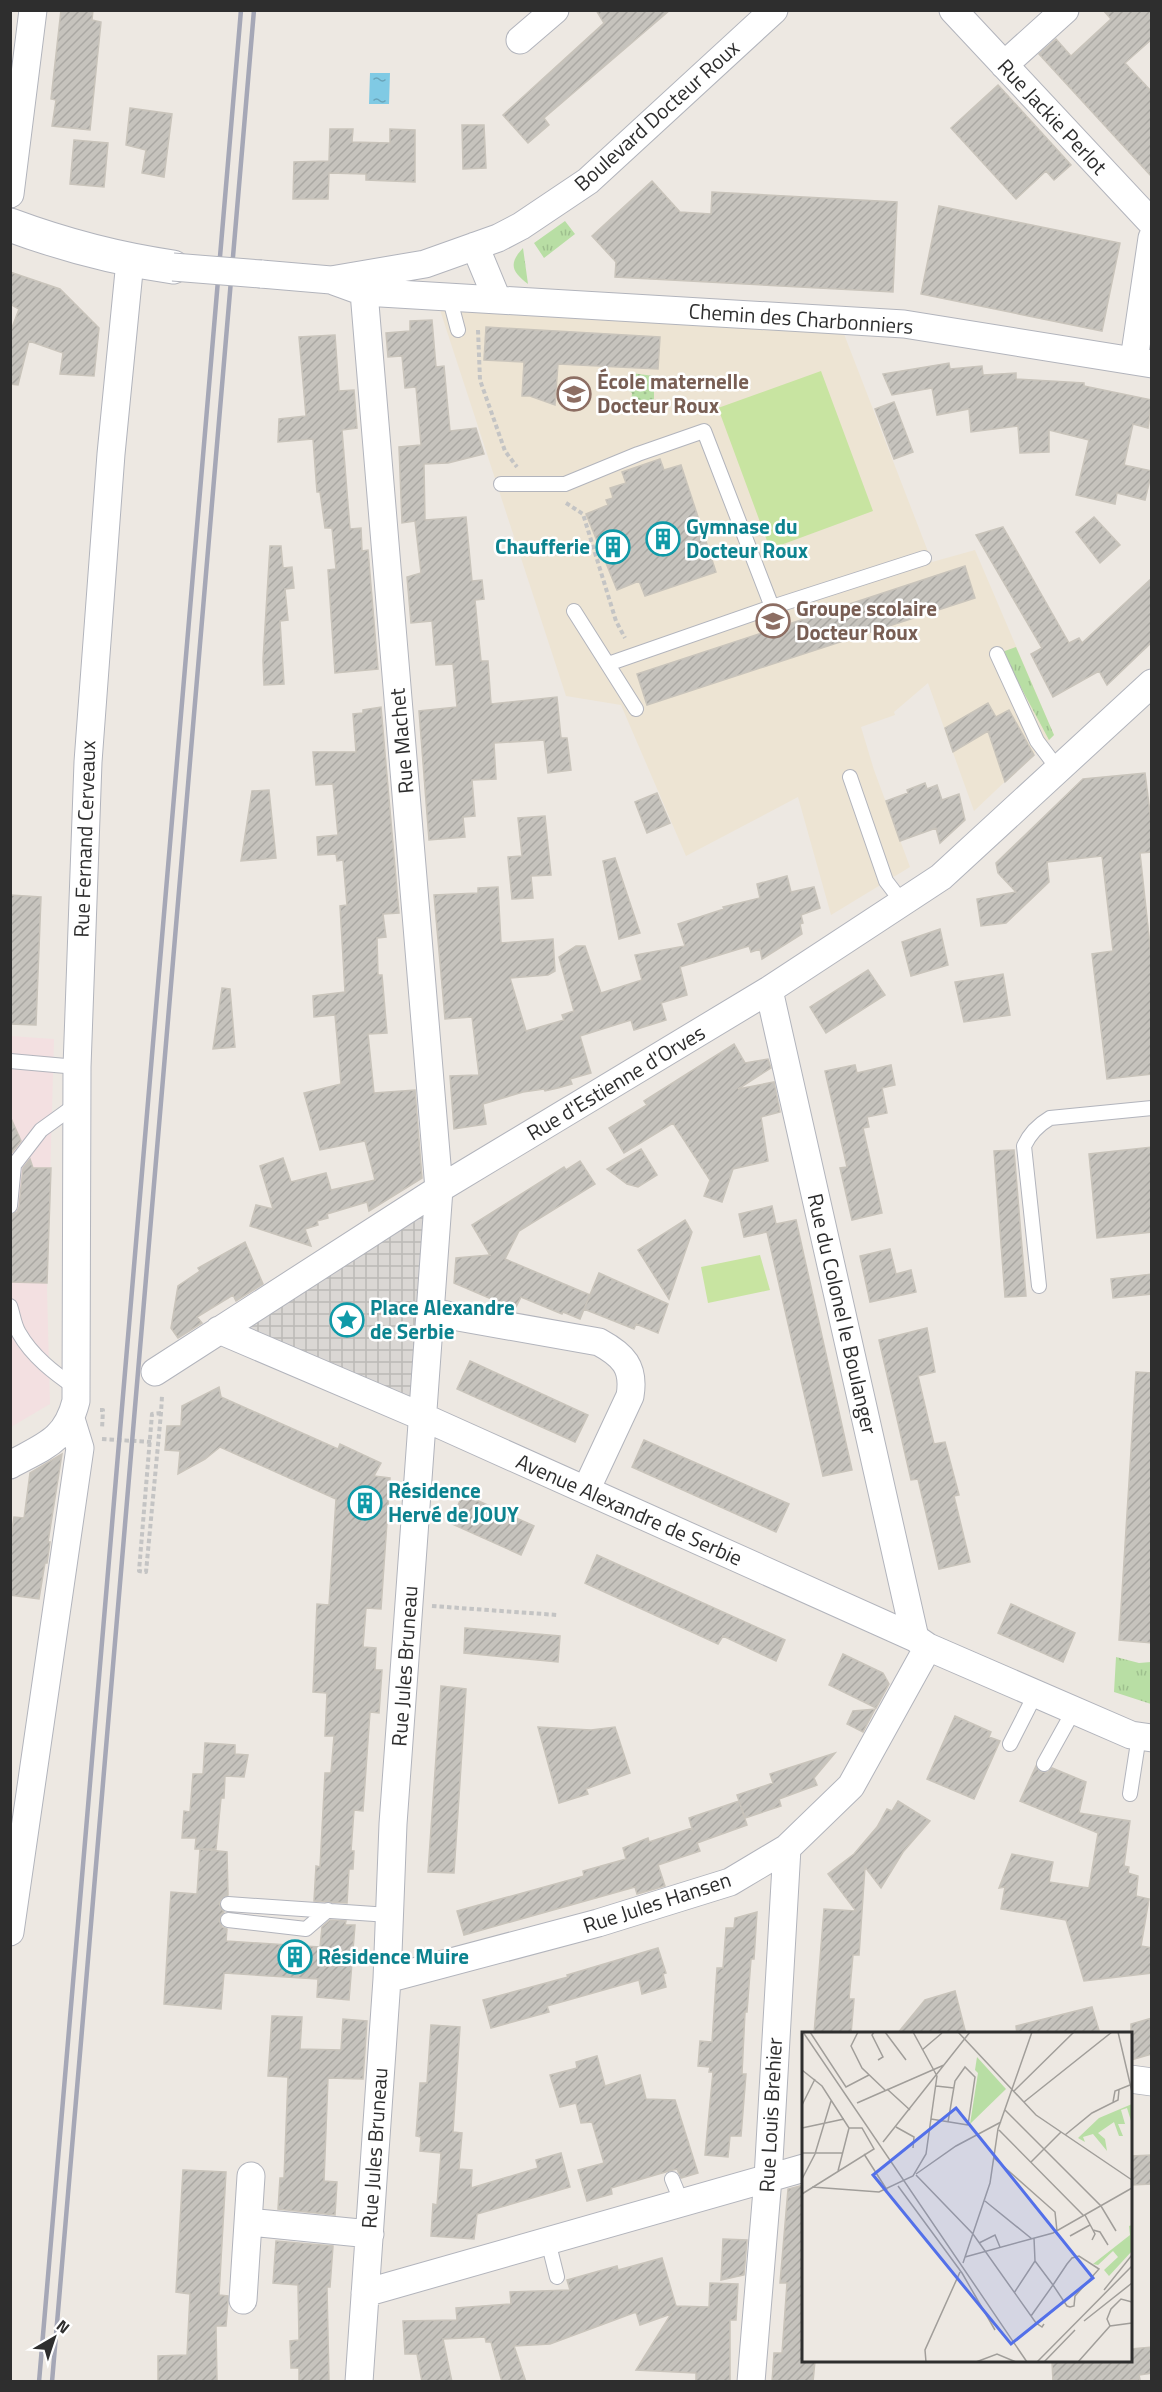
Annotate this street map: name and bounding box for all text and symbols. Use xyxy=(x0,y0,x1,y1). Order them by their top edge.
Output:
street label: Boulevard Docteur Roux xyxy=(567,32,747,198)
street label: Rue Jackie Perlot xyxy=(990,51,1115,182)
street label: Chemin des Charbonniers xyxy=(688,294,914,342)
place label: École maternelle Docteur Roux xyxy=(597,365,749,421)
school or university icon: École maternelle Docteur Roux xyxy=(556,376,592,412)
place label: Gymnase du Docteur Roux xyxy=(686,510,808,566)
building icon: Gymnase du Docteur Roux xyxy=(645,521,681,557)
building icon: Chaufferie xyxy=(595,529,631,565)
place label: Chaufferie xyxy=(495,530,590,562)
place label: Groupe scolaire Docteur Roux xyxy=(796,592,937,648)
school or university icon: Groupe scolaire Docteur Roux xyxy=(755,603,791,639)
street label: Rue Machet xyxy=(380,686,422,795)
street label: Rue Fernand Cerveaux xyxy=(65,739,103,938)
street label: Rue d'Estienne d'Orves xyxy=(520,1016,711,1148)
street label: Rue du Colonel le Boulanger xyxy=(800,1190,886,1437)
place label: Place Alexandre de Serbie xyxy=(370,1291,515,1347)
place icon: Place Alexandre de Serbie xyxy=(329,1302,365,1338)
street label: Avenue Alexandre de Serbie xyxy=(511,1445,748,1573)
place label: Résidence Hervé de JOUY xyxy=(388,1474,519,1530)
building icon: Résidence Hervé de JOUY xyxy=(347,1485,383,1521)
street label: Rue Jules Bruneau xyxy=(382,1584,426,1747)
street label: Rue Jules Hansen xyxy=(579,1863,735,1941)
building icon: Résidence Muire xyxy=(277,1939,313,1975)
place label: Résidence Muire xyxy=(318,1940,469,1972)
inset map xyxy=(802,2032,1132,2362)
street label: Rue Louis Brehier xyxy=(750,2037,790,2193)
street label: Rue Jules Bruneau xyxy=(352,2066,396,2229)
north arrow xyxy=(24,2308,84,2368)
text: N xyxy=(52,2314,75,2339)

